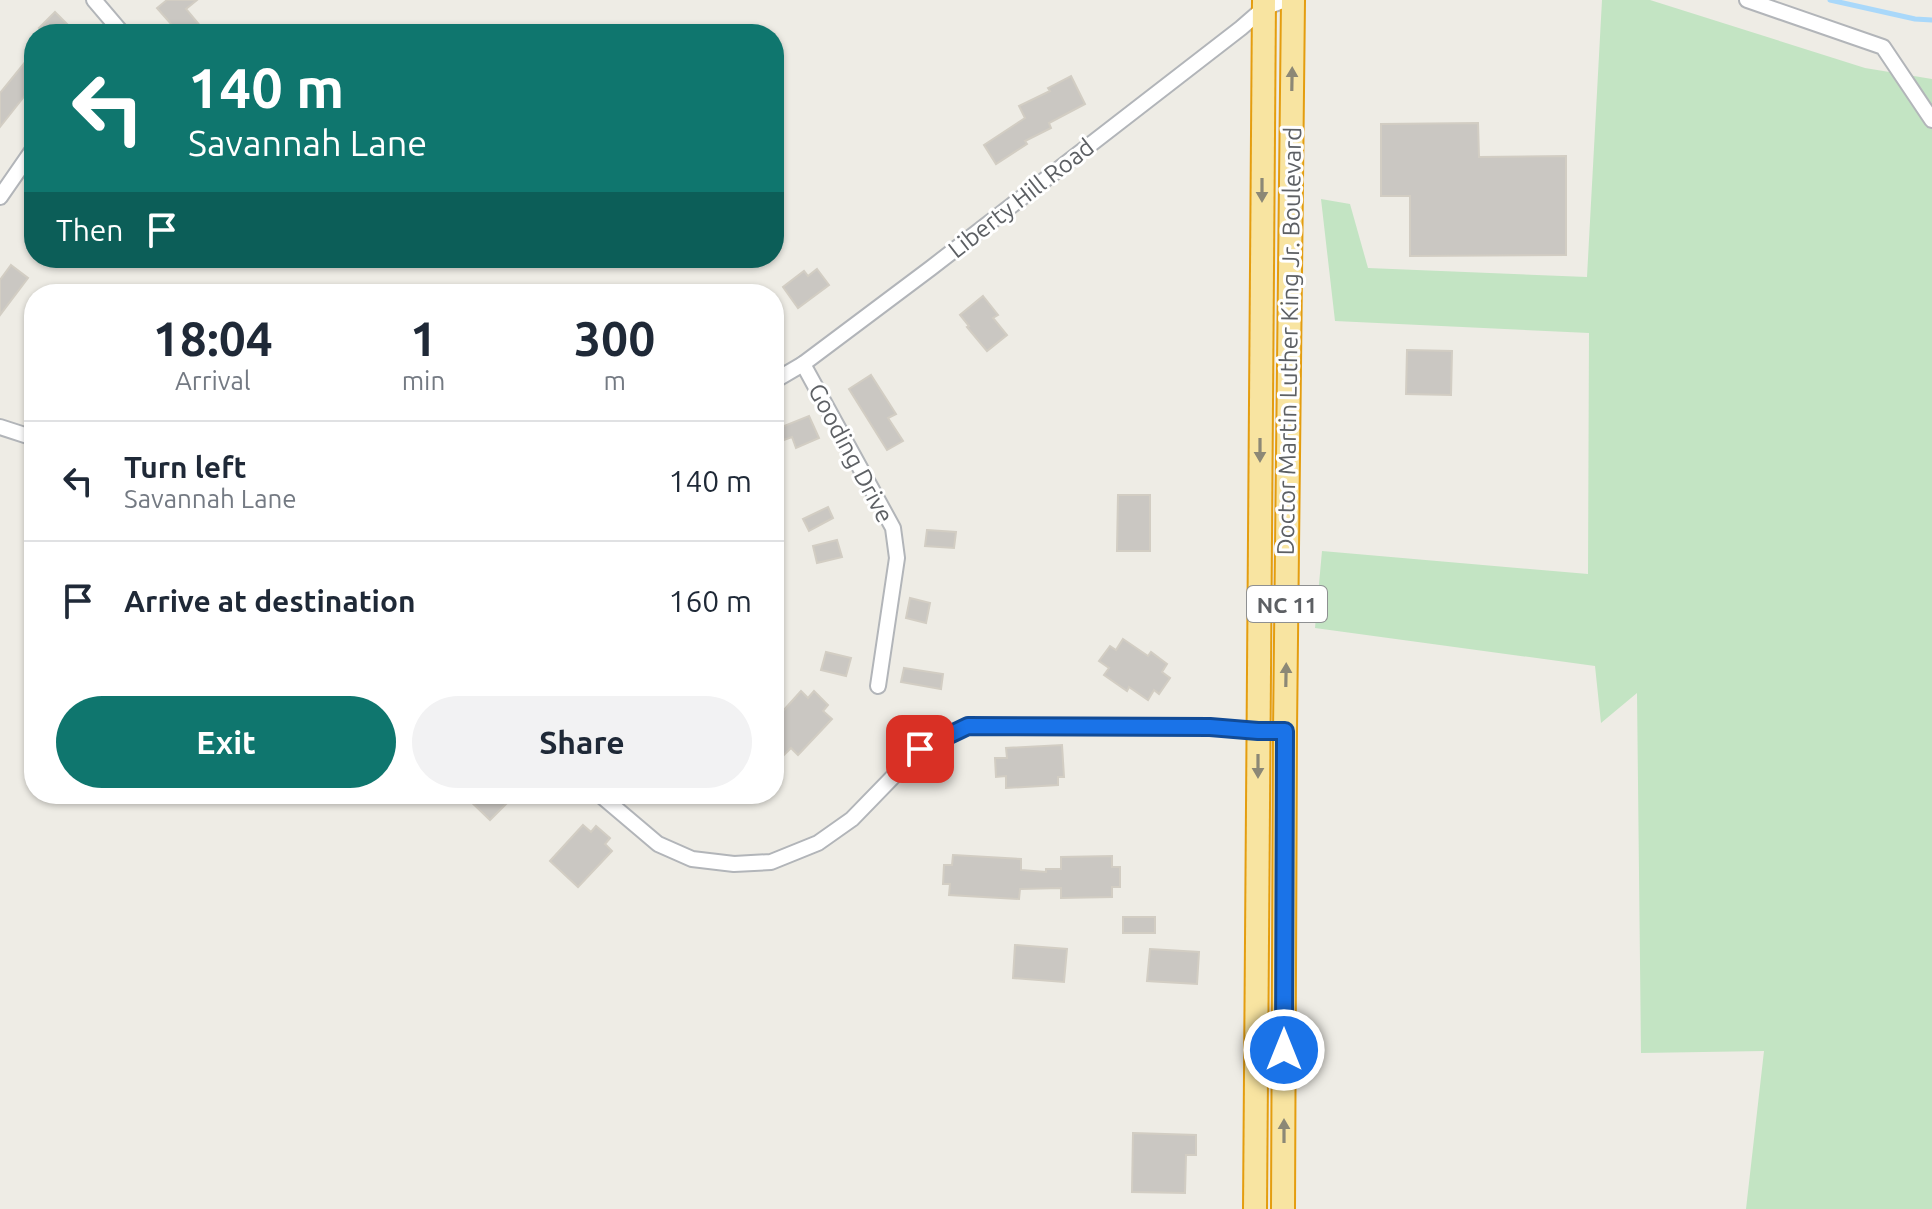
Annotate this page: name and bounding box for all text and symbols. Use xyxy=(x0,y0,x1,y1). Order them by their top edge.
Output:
icon: left xyxy=(56,56,160,160)
text: 140 m xyxy=(188,56,344,119)
one-way arrow xyxy=(1286,66,1298,91)
text: Savannah Lane xyxy=(188,122,427,163)
street label: Doctor Martin Luther King Jr. Boulevard xyxy=(1272,127,1306,555)
street label: Liberty Hill Road xyxy=(943,133,1099,263)
one-way arrow xyxy=(1256,178,1268,203)
icon: arrive xyxy=(140,208,184,252)
text: Then xyxy=(56,213,124,247)
text: 18:04 xyxy=(153,311,273,365)
text: 1 xyxy=(410,311,437,365)
text: 300 xyxy=(574,311,655,365)
text: Arrival xyxy=(175,366,251,395)
text: min xyxy=(402,366,445,395)
text: m xyxy=(603,366,626,395)
street label: Gooding Drive xyxy=(803,379,899,527)
one-way arrow xyxy=(1254,438,1266,463)
text: Turn left xyxy=(124,450,246,484)
icon: left xyxy=(56,459,100,503)
text: 140 m xyxy=(668,464,752,498)
text: Savannah Lane xyxy=(124,484,297,513)
icon: arrive xyxy=(56,579,100,623)
text: Arrive at destination xyxy=(124,584,416,618)
text: 160 m xyxy=(668,584,752,618)
road number: NC 11 xyxy=(1247,586,1327,622)
one-way arrow xyxy=(1280,662,1292,687)
button: Exit xyxy=(56,696,396,788)
button: Share xyxy=(412,696,752,788)
pin xyxy=(886,715,954,783)
icon: arrive xyxy=(898,727,942,771)
one-way arrow xyxy=(1252,754,1264,779)
position arrow xyxy=(1242,1008,1326,1092)
one-way arrow xyxy=(1278,1118,1290,1143)

